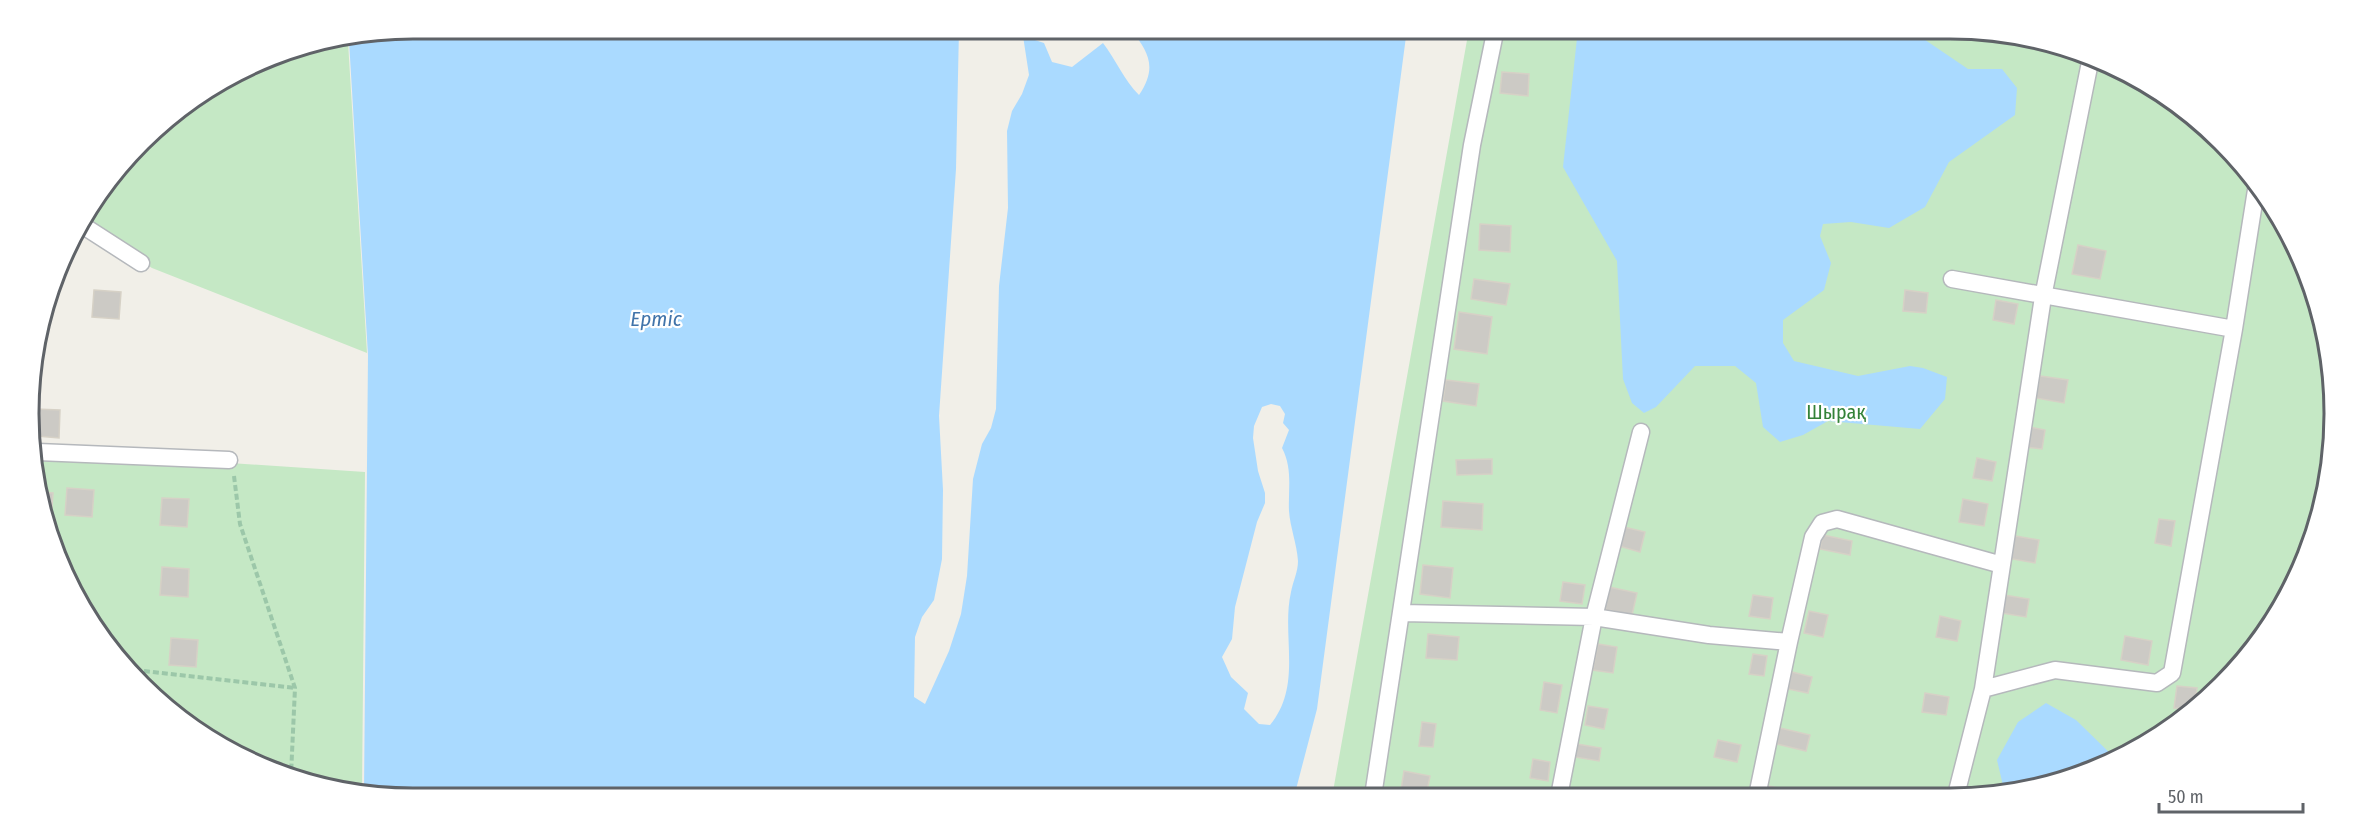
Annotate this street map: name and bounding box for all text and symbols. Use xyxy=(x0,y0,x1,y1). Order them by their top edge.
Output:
water label: Ертіс xyxy=(630,306,683,332)
park label: Шырақ xyxy=(1806,400,1866,424)
scale bar xyxy=(2159,776,2303,814)
text: 50 m xyxy=(2168,786,2204,808)

